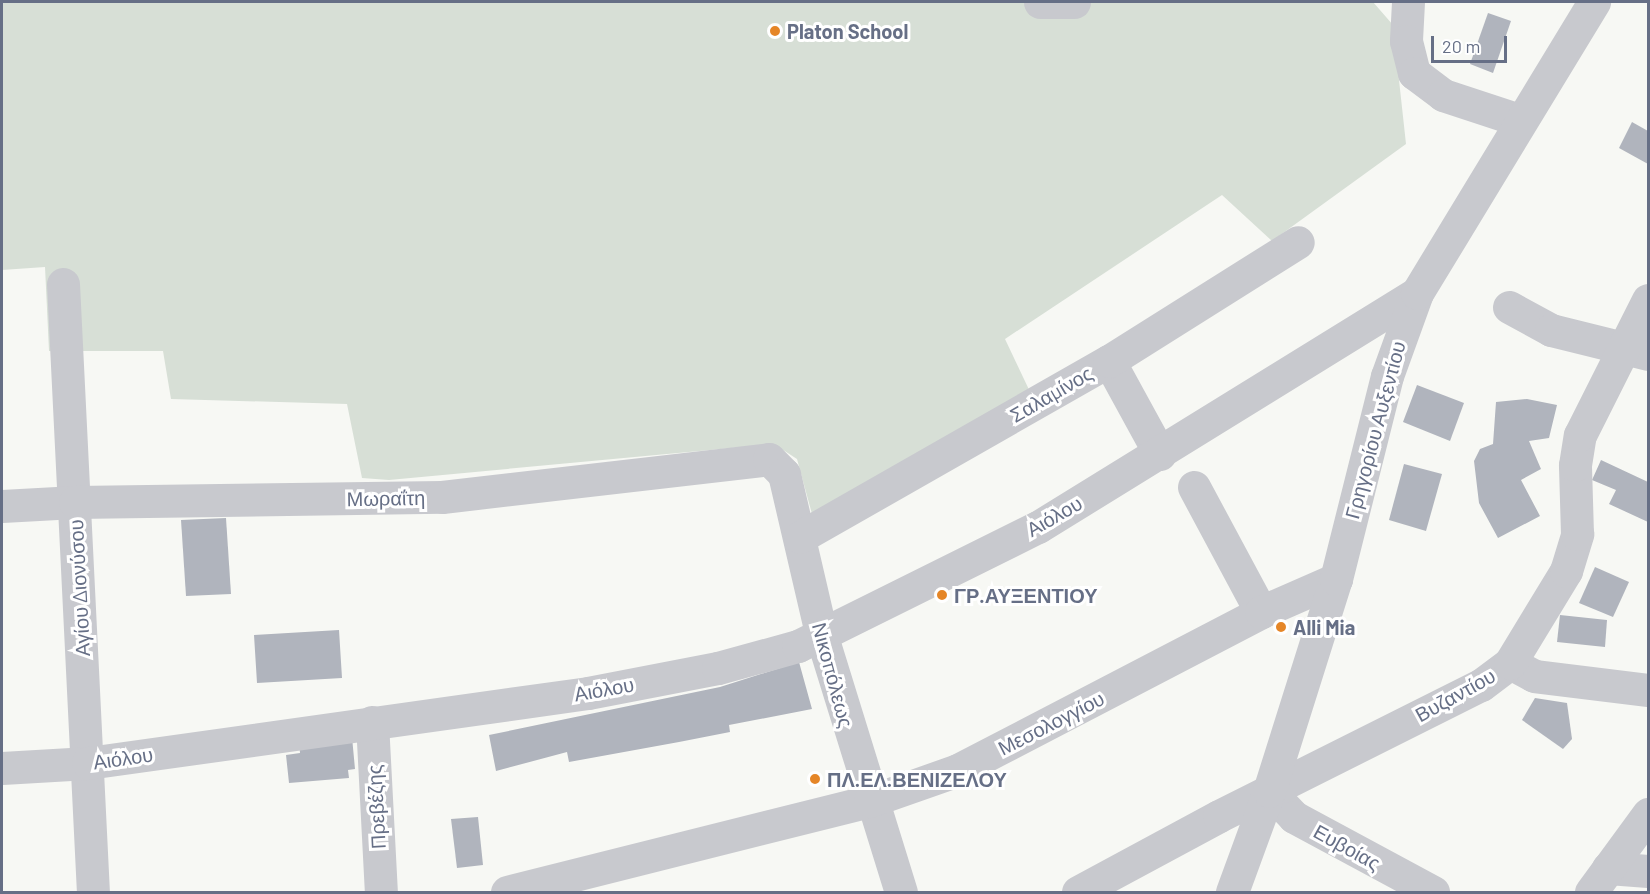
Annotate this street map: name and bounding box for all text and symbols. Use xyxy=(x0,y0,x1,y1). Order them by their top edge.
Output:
place label: Platon School xyxy=(787,19,908,43)
marker: Platon School xyxy=(768,24,782,38)
scale bar xyxy=(1434,24,1510,62)
text: 20 m xyxy=(1442,35,1480,57)
street label: Γρηγορίου Αυξεντίου xyxy=(1340,338,1410,522)
street label: Σαλαμίνος xyxy=(1005,361,1097,427)
street label: Μωραΐτη xyxy=(346,485,426,511)
street label: Αιόλου xyxy=(1022,491,1086,541)
street label: Αγίου Διονύσου xyxy=(63,519,95,657)
place label: ΓΡ.ΑΥΞΕΝΤΙΟΥ xyxy=(954,583,1097,607)
marker: ΓΡ.ΑΥΞΕΝΤΙΟΥ xyxy=(935,588,949,602)
place label: Alli Mia xyxy=(1293,615,1355,639)
street label: Νικοπόλεως xyxy=(807,620,859,730)
marker: Alli Mia xyxy=(1274,620,1288,634)
street label: Βυζαντίου xyxy=(1411,663,1499,727)
street label: Αιόλου xyxy=(572,672,636,706)
street label: Μεσολογγίου xyxy=(994,686,1108,760)
street label: Αιόλου xyxy=(91,742,155,774)
street label: Πρεβέζης xyxy=(362,764,390,850)
place label: ΠΛ.ΕΛ.ΒΕΝΙΖΕΛΟΥ xyxy=(827,767,1007,791)
marker: ΠΛ.ΕΛ.ΒΕΝΙΖΕΛΟΥ xyxy=(808,772,822,786)
street label: Ευβοίας xyxy=(1309,819,1385,875)

